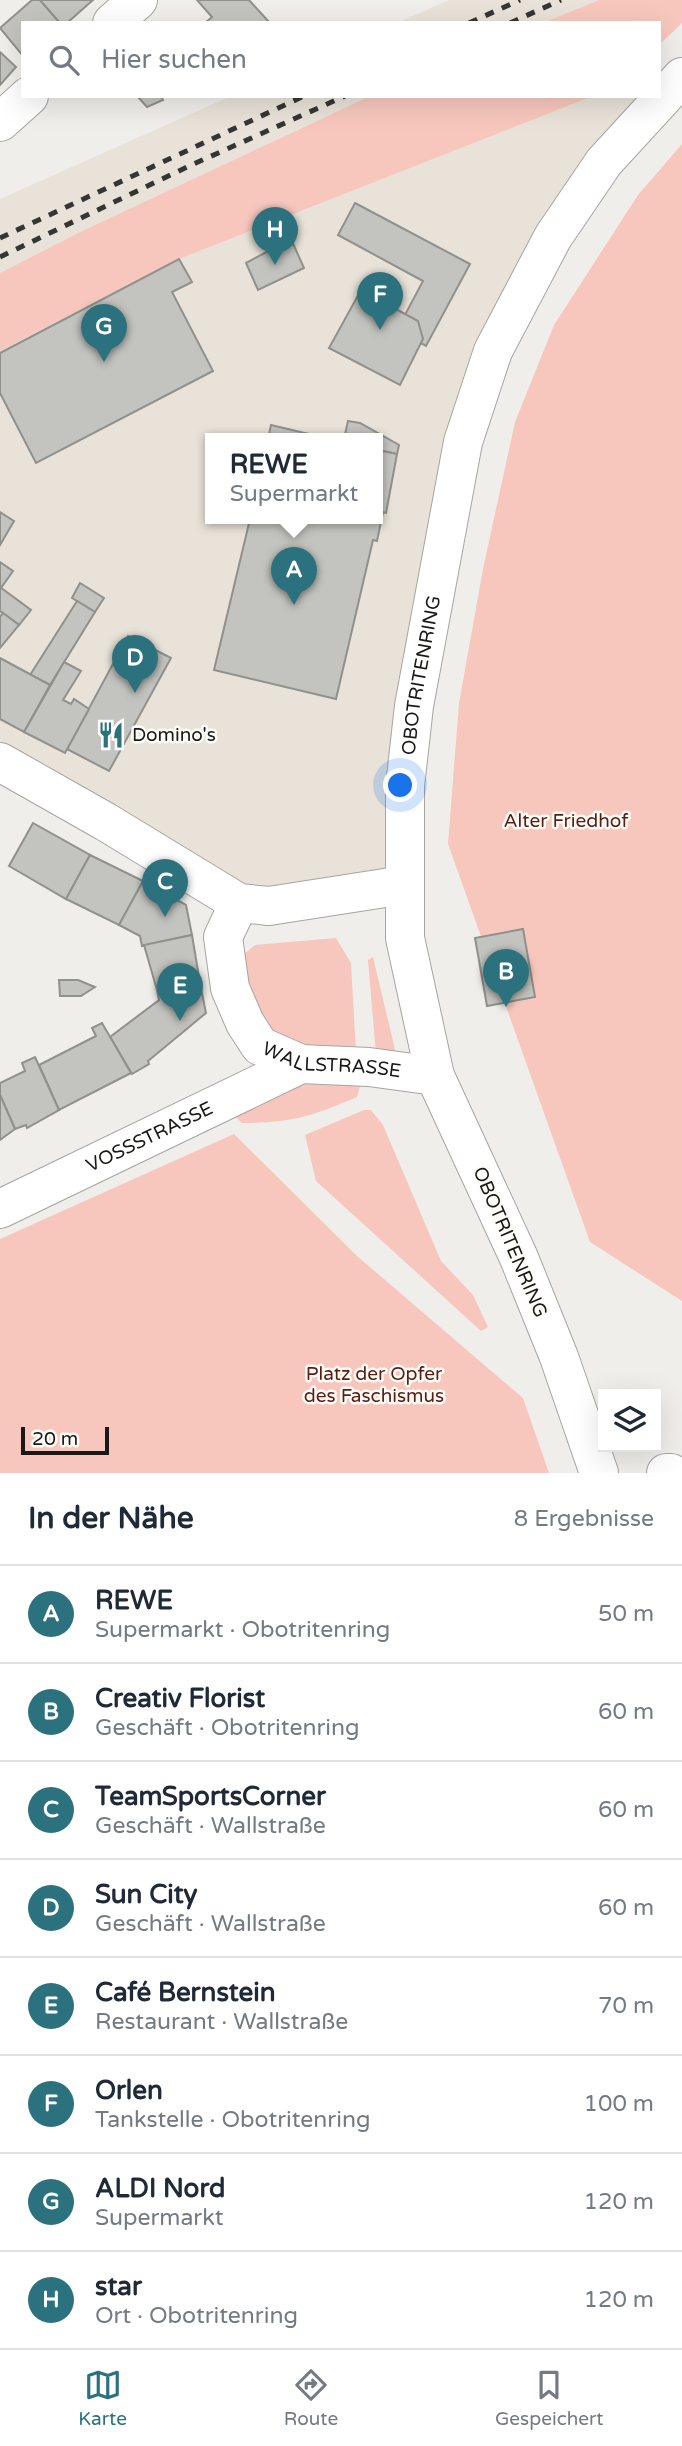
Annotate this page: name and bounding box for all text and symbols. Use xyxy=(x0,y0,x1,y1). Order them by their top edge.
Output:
search box xyxy=(21,21,661,98)
icon: search xyxy=(45,41,83,79)
text: Hier suchen xyxy=(101,44,247,75)
pin: H xyxy=(252,207,298,265)
pin: F xyxy=(357,272,403,330)
pin: G xyxy=(81,304,127,362)
popup xyxy=(205,433,383,524)
text: REWE xyxy=(230,449,308,480)
text: Supermarkt xyxy=(230,480,358,508)
pin: A xyxy=(271,547,317,605)
street label: OBOTRITENRING xyxy=(398,594,445,756)
pin: D xyxy=(112,635,158,693)
restaurant icon: Domino's xyxy=(96,720,126,750)
place label: Domino's xyxy=(132,724,216,746)
your location xyxy=(383,768,417,802)
park label: Alter Friedhof xyxy=(504,810,629,832)
pin: C xyxy=(142,859,188,917)
pin: B xyxy=(483,949,529,1007)
pin: E xyxy=(157,963,203,1021)
street label: WALLSTRASSE xyxy=(259,1037,402,1082)
street label: VOSSSTRASSE xyxy=(83,1097,216,1177)
street label: OBOTRITENRING xyxy=(468,1163,552,1321)
park label: Platz der Opfer des Faschismus xyxy=(304,1363,444,1407)
map controls xyxy=(598,1389,661,1452)
button: layers xyxy=(598,1389,661,1452)
scale bar xyxy=(21,1424,108,1456)
text: 20 m xyxy=(32,1428,78,1450)
text: In der Nähe xyxy=(28,1500,194,1537)
text: 8 Ergebnisse xyxy=(514,1505,654,1533)
text: REWE xyxy=(95,1585,173,1616)
text: A xyxy=(42,1600,60,1628)
text: 50 m xyxy=(598,1600,654,1628)
text: Supermarkt · Obotritenring xyxy=(95,1616,390,1644)
text: Creativ Florist xyxy=(95,1683,265,1714)
text: B xyxy=(43,1698,59,1726)
text: 60 m xyxy=(598,1698,654,1726)
text: Geschäft · Obotritenring xyxy=(95,1714,360,1742)
text: TeamSportsCorner xyxy=(95,1781,326,1812)
text: C xyxy=(43,1796,59,1824)
text: 60 m xyxy=(598,1796,654,1824)
text: Geschäft · Wallstraße xyxy=(95,1812,326,1840)
text: Sun City xyxy=(95,1879,198,1910)
text: D xyxy=(42,1894,60,1922)
text: 60 m xyxy=(598,1894,654,1922)
text: Geschäft · Wallstraße xyxy=(95,1910,326,1938)
text: Café Bernstein xyxy=(95,1977,276,2008)
text: E xyxy=(44,1992,58,2020)
text: 70 m xyxy=(598,1992,654,2020)
text: Restaurant · Wallstraße xyxy=(95,2008,348,2036)
text: Orlen xyxy=(95,2075,163,2106)
text: F xyxy=(44,2090,58,2118)
text: 100 m xyxy=(584,2090,654,2118)
text: Tankstelle · Obotritenring xyxy=(95,2106,370,2134)
text: ALDI Nord xyxy=(95,2173,225,2204)
text: G xyxy=(42,2188,60,2216)
text: 120 m xyxy=(584,2188,654,2216)
text: Supermarkt xyxy=(95,2204,223,2232)
text: star xyxy=(95,2271,142,2302)
text: H xyxy=(42,2286,60,2314)
text: 120 m xyxy=(584,2286,654,2314)
text: Ort · Obotritenring xyxy=(95,2302,298,2330)
tab: Karte xyxy=(78,2366,127,2430)
tab: Route xyxy=(284,2366,338,2430)
tab: Gespeichert xyxy=(495,2366,604,2430)

